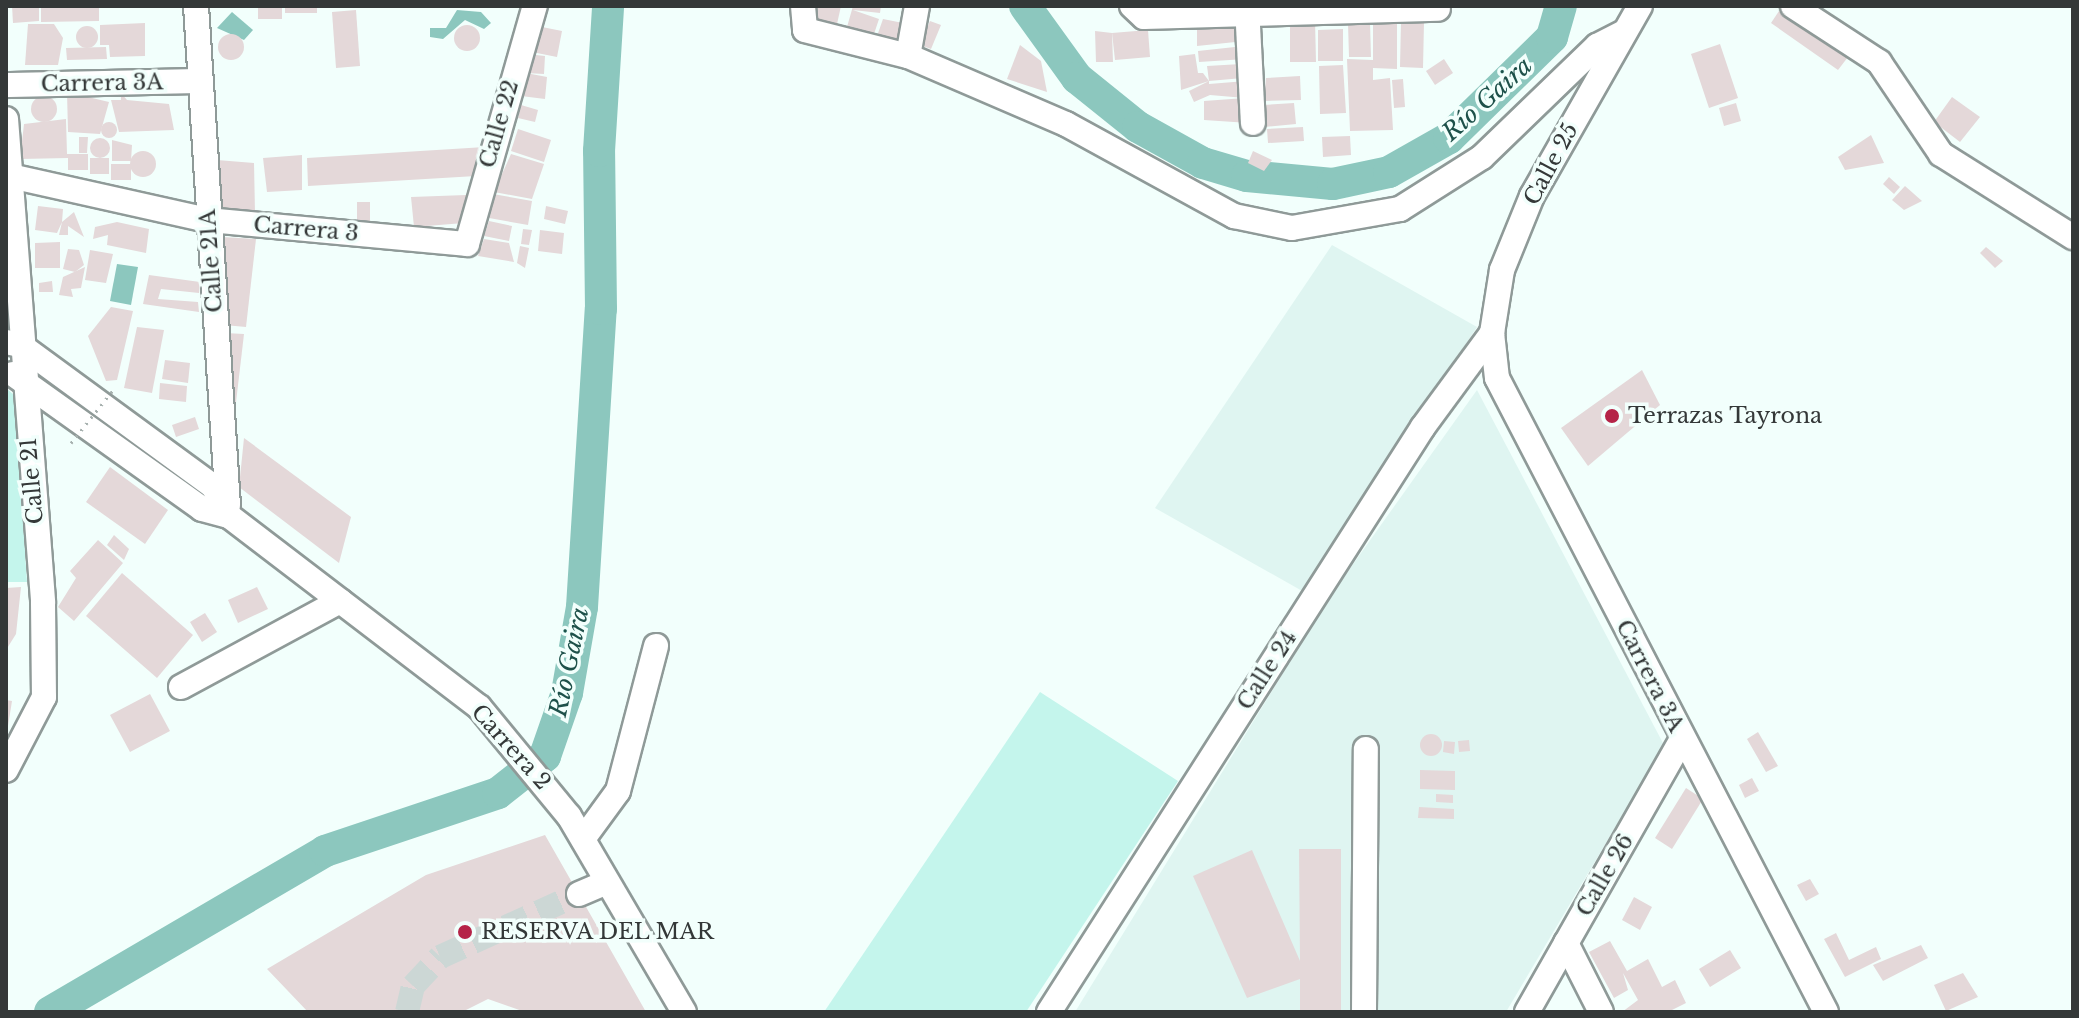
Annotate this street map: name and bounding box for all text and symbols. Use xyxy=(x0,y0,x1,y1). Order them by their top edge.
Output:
water label: Río Gaira xyxy=(1436,51,1538,147)
street label: Carrera 3A xyxy=(40,69,164,97)
street label: Calle 22 xyxy=(474,77,524,171)
street label: Calle 25 xyxy=(1518,118,1584,210)
street label: Calle 21A xyxy=(194,209,228,313)
street label: Carrera 3 xyxy=(252,211,360,247)
place label: Terrazas Tayrona xyxy=(1628,403,1823,429)
marker: Terrazas Tayrona xyxy=(1603,407,1621,425)
street label: Calle 21 xyxy=(15,437,49,525)
water label: Río Gaira xyxy=(543,605,595,719)
street label: Carrera 3A xyxy=(1610,615,1690,737)
street label: Calle 24 xyxy=(1232,625,1302,715)
street label: Carrera 2 xyxy=(466,699,556,795)
street label: Calle 26 xyxy=(1571,829,1639,921)
place label: RESERVA DEL MAR xyxy=(481,919,715,945)
marker: RESERVA DEL MAR xyxy=(456,923,474,941)

